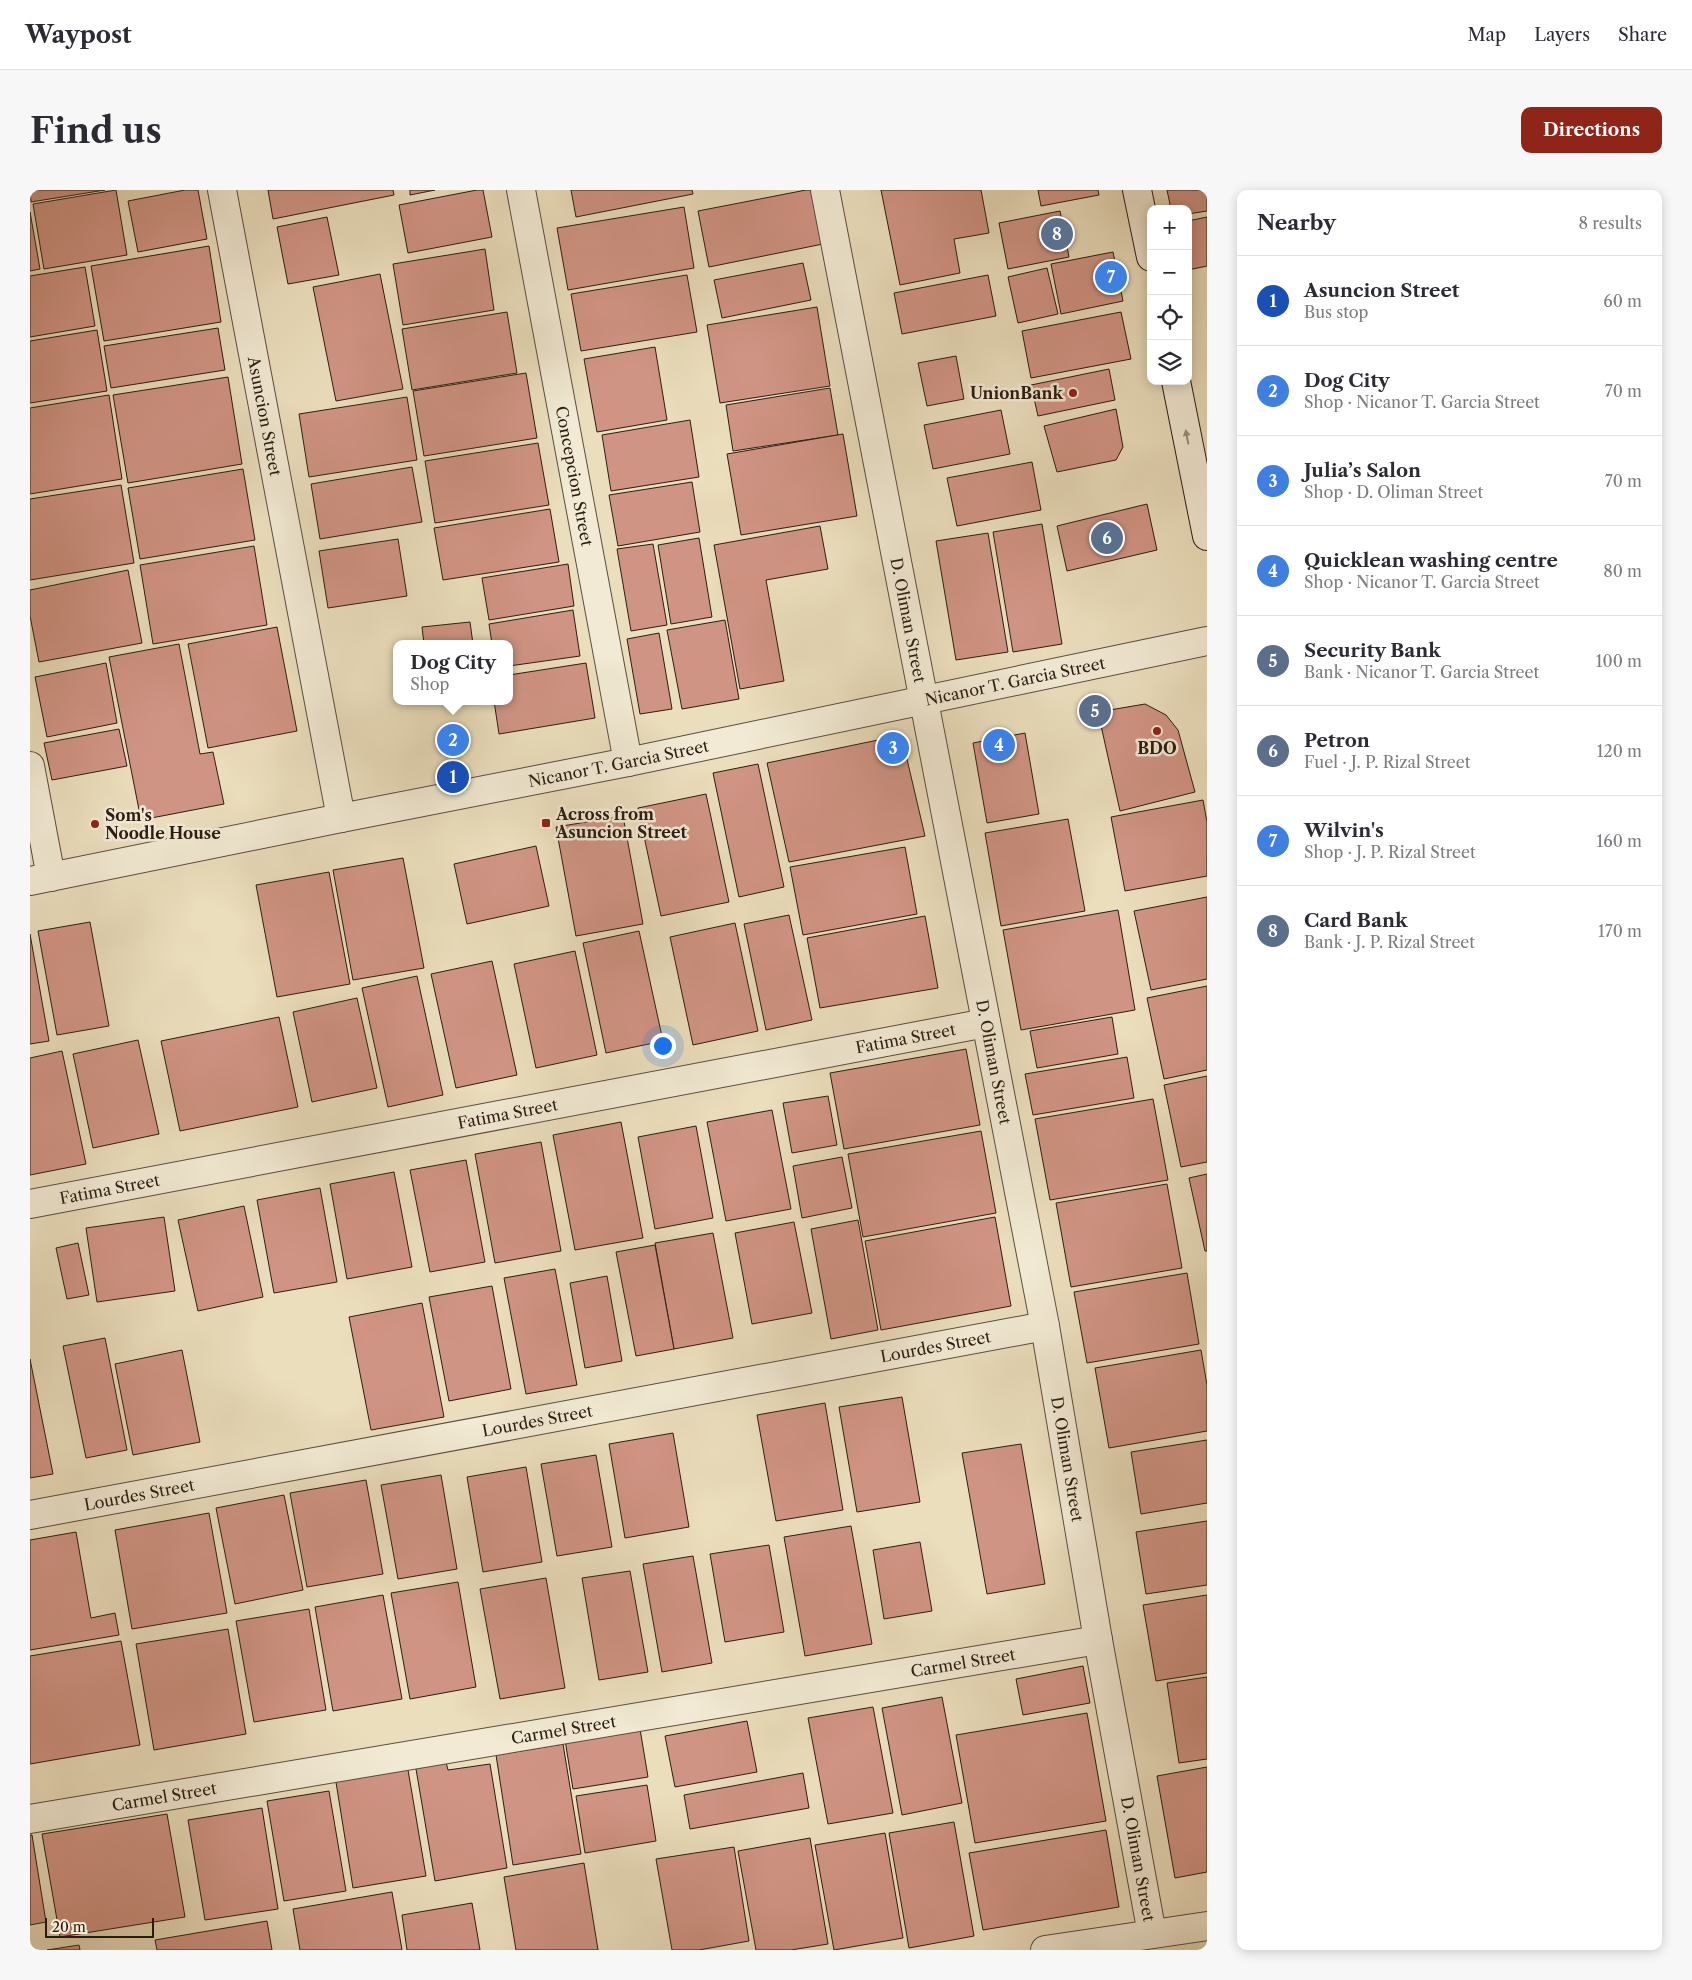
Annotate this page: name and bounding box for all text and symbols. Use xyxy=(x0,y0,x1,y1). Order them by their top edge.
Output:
text: Waypost xyxy=(25,20,132,49)
text: Map xyxy=(1468,24,1506,46)
text: Layers xyxy=(1534,24,1590,46)
text: Share xyxy=(1618,24,1667,46)
button: Directions xyxy=(1521,107,1662,153)
text: Find us xyxy=(30,109,162,152)
map controls xyxy=(1147,205,1192,385)
button: + xyxy=(1147,205,1192,250)
text: Nearby xyxy=(1257,210,1336,235)
text: 8 results xyxy=(1579,213,1642,233)
pin: 8 xyxy=(1041,215,1073,253)
button: − xyxy=(1147,250,1192,295)
pin: 7 xyxy=(1095,258,1127,296)
text: Asuncion Street xyxy=(1304,279,1459,302)
text: 1 xyxy=(1269,291,1277,311)
text: 60 m xyxy=(1603,291,1642,311)
button: locate xyxy=(1147,295,1192,340)
text: Bus stop xyxy=(1304,302,1368,322)
button: layers xyxy=(1147,340,1192,385)
street label: Asuncion Street xyxy=(244,353,286,478)
text: Dog City xyxy=(1304,369,1390,392)
text: 2 xyxy=(1268,381,1278,401)
text: 70 m xyxy=(1605,381,1642,401)
place label: UnionBank xyxy=(970,383,1063,403)
marker: UnionBank xyxy=(1067,387,1079,399)
text: Shop · Nicanor T. Garcia Street xyxy=(1304,392,1540,412)
street label: Concepcion Street xyxy=(552,404,597,548)
one-way arrow xyxy=(1183,429,1191,444)
text: Julia’s Salon xyxy=(1304,459,1421,482)
text: 3 xyxy=(1268,471,1278,491)
text: 70 m xyxy=(1605,471,1642,491)
text: Shop · D. Oliman Street xyxy=(1304,482,1483,502)
pin: 6 xyxy=(1091,519,1123,557)
text: Quicklean washing centre xyxy=(1304,549,1558,572)
street label: D. Oliman Street xyxy=(886,556,930,685)
text: 4 xyxy=(1268,561,1278,581)
text: 80 m xyxy=(1603,561,1642,581)
text: Shop · Nicanor T. Garcia Street xyxy=(1304,572,1540,592)
text: Security Bank xyxy=(1304,639,1441,662)
popup xyxy=(393,640,513,705)
text: Dog City xyxy=(410,651,496,674)
text: 5 xyxy=(1269,651,1277,671)
text: 100 m xyxy=(1596,651,1642,671)
street label: Nicanor T. Garcia Street xyxy=(923,653,1107,710)
text: Bank · Nicanor T. Garcia Street xyxy=(1304,662,1539,682)
text: Shop xyxy=(410,674,449,694)
pin: 5 xyxy=(1079,692,1111,730)
pin: 2 xyxy=(437,721,469,759)
marker: BDO xyxy=(1151,725,1163,737)
pin: 4 xyxy=(983,726,1015,764)
pin: 3 xyxy=(877,729,909,767)
text: Petron xyxy=(1304,729,1370,752)
street label: Nicanor T. Garcia Street xyxy=(526,735,711,791)
place label: BDO xyxy=(1137,738,1177,758)
text: 6 xyxy=(1268,741,1278,761)
text: 120 m xyxy=(1597,741,1642,761)
text: Fuel · J. P. Rizal Street xyxy=(1304,752,1470,772)
pin: 1 xyxy=(437,758,469,796)
place label: Across from Asuncion Street xyxy=(555,804,687,842)
place label: Som's Noodle House xyxy=(105,805,221,843)
marker: Across from Asuncion Street xyxy=(540,817,552,829)
marker: Som's Noodle House xyxy=(89,818,101,830)
text: Wilvin's xyxy=(1304,819,1384,842)
text: 7 xyxy=(1269,831,1277,851)
text: 160 m xyxy=(1597,831,1642,851)
text: Shop · J. P. Rizal Street xyxy=(1304,842,1476,862)
text: Card Bank xyxy=(1304,909,1407,932)
text: 8 xyxy=(1268,921,1278,941)
text: 170 m xyxy=(1598,921,1642,941)
text: Bank · J. P. Rizal Street xyxy=(1304,932,1475,952)
street label: D. Oliman Street xyxy=(972,998,1016,1126)
street label: Fatima Street xyxy=(854,1019,958,1058)
your location xyxy=(650,1033,676,1059)
street label: Fatima Street xyxy=(456,1094,560,1133)
street label: Fatima Street xyxy=(58,1170,162,1208)
street label: Lourdes Street xyxy=(879,1326,993,1366)
street label: D. Oliman Street xyxy=(1047,1395,1088,1524)
street label: Lourdes Street xyxy=(480,1400,595,1441)
street label: Lourdes Street xyxy=(82,1475,196,1515)
street label: Carmel Street xyxy=(909,1644,1017,1681)
street label: Carmel Street xyxy=(510,1711,618,1748)
street label: Carmel Street xyxy=(110,1778,218,1815)
street label: D. Oliman Street xyxy=(1117,1795,1160,1923)
scale bar xyxy=(45,1915,154,1938)
text: 20 m xyxy=(52,1918,86,1936)

